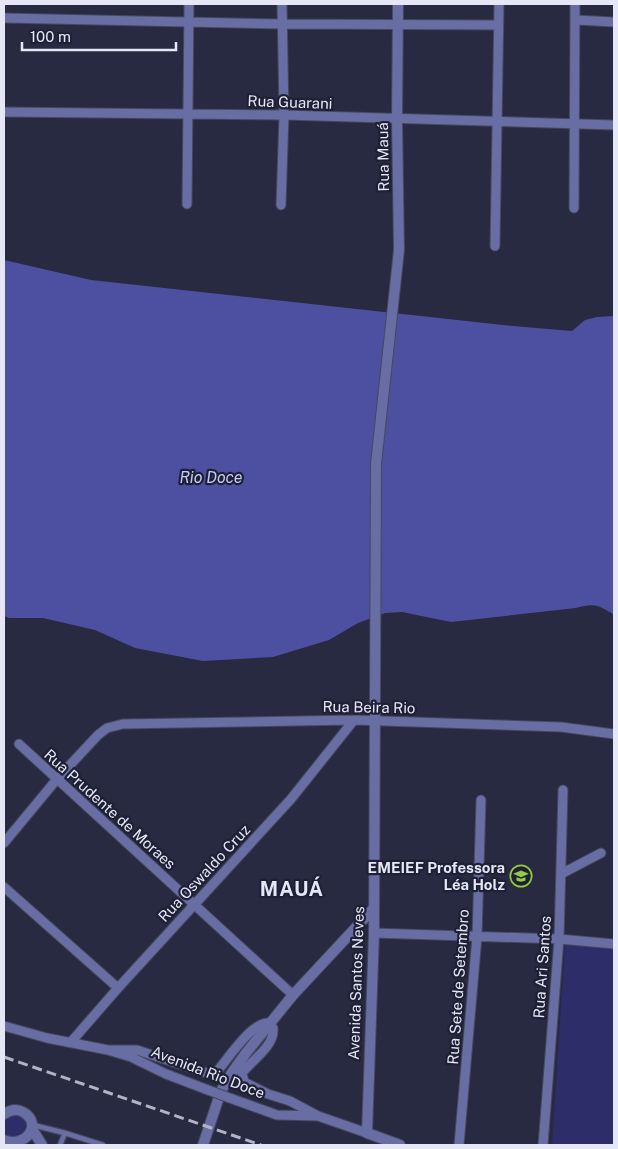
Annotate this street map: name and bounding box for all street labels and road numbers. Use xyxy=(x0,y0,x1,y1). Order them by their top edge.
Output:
street label: Rua Guarani xyxy=(247,92,333,112)
street label: Rua Mauá xyxy=(374,122,392,192)
street label: Rua Beira Rio xyxy=(322,698,416,716)
street label: Rua Prudente de Moraes xyxy=(41,746,179,872)
street label: Rua Oswaldo Cruz xyxy=(155,821,253,925)
street label: Avenida Santos Neves xyxy=(345,906,367,1060)
street label: Rua Sete de Setembro xyxy=(444,909,472,1065)
street label: Rua Ari Santos xyxy=(530,915,554,1019)
street label: Avenida Rio Doce xyxy=(149,1043,267,1101)

